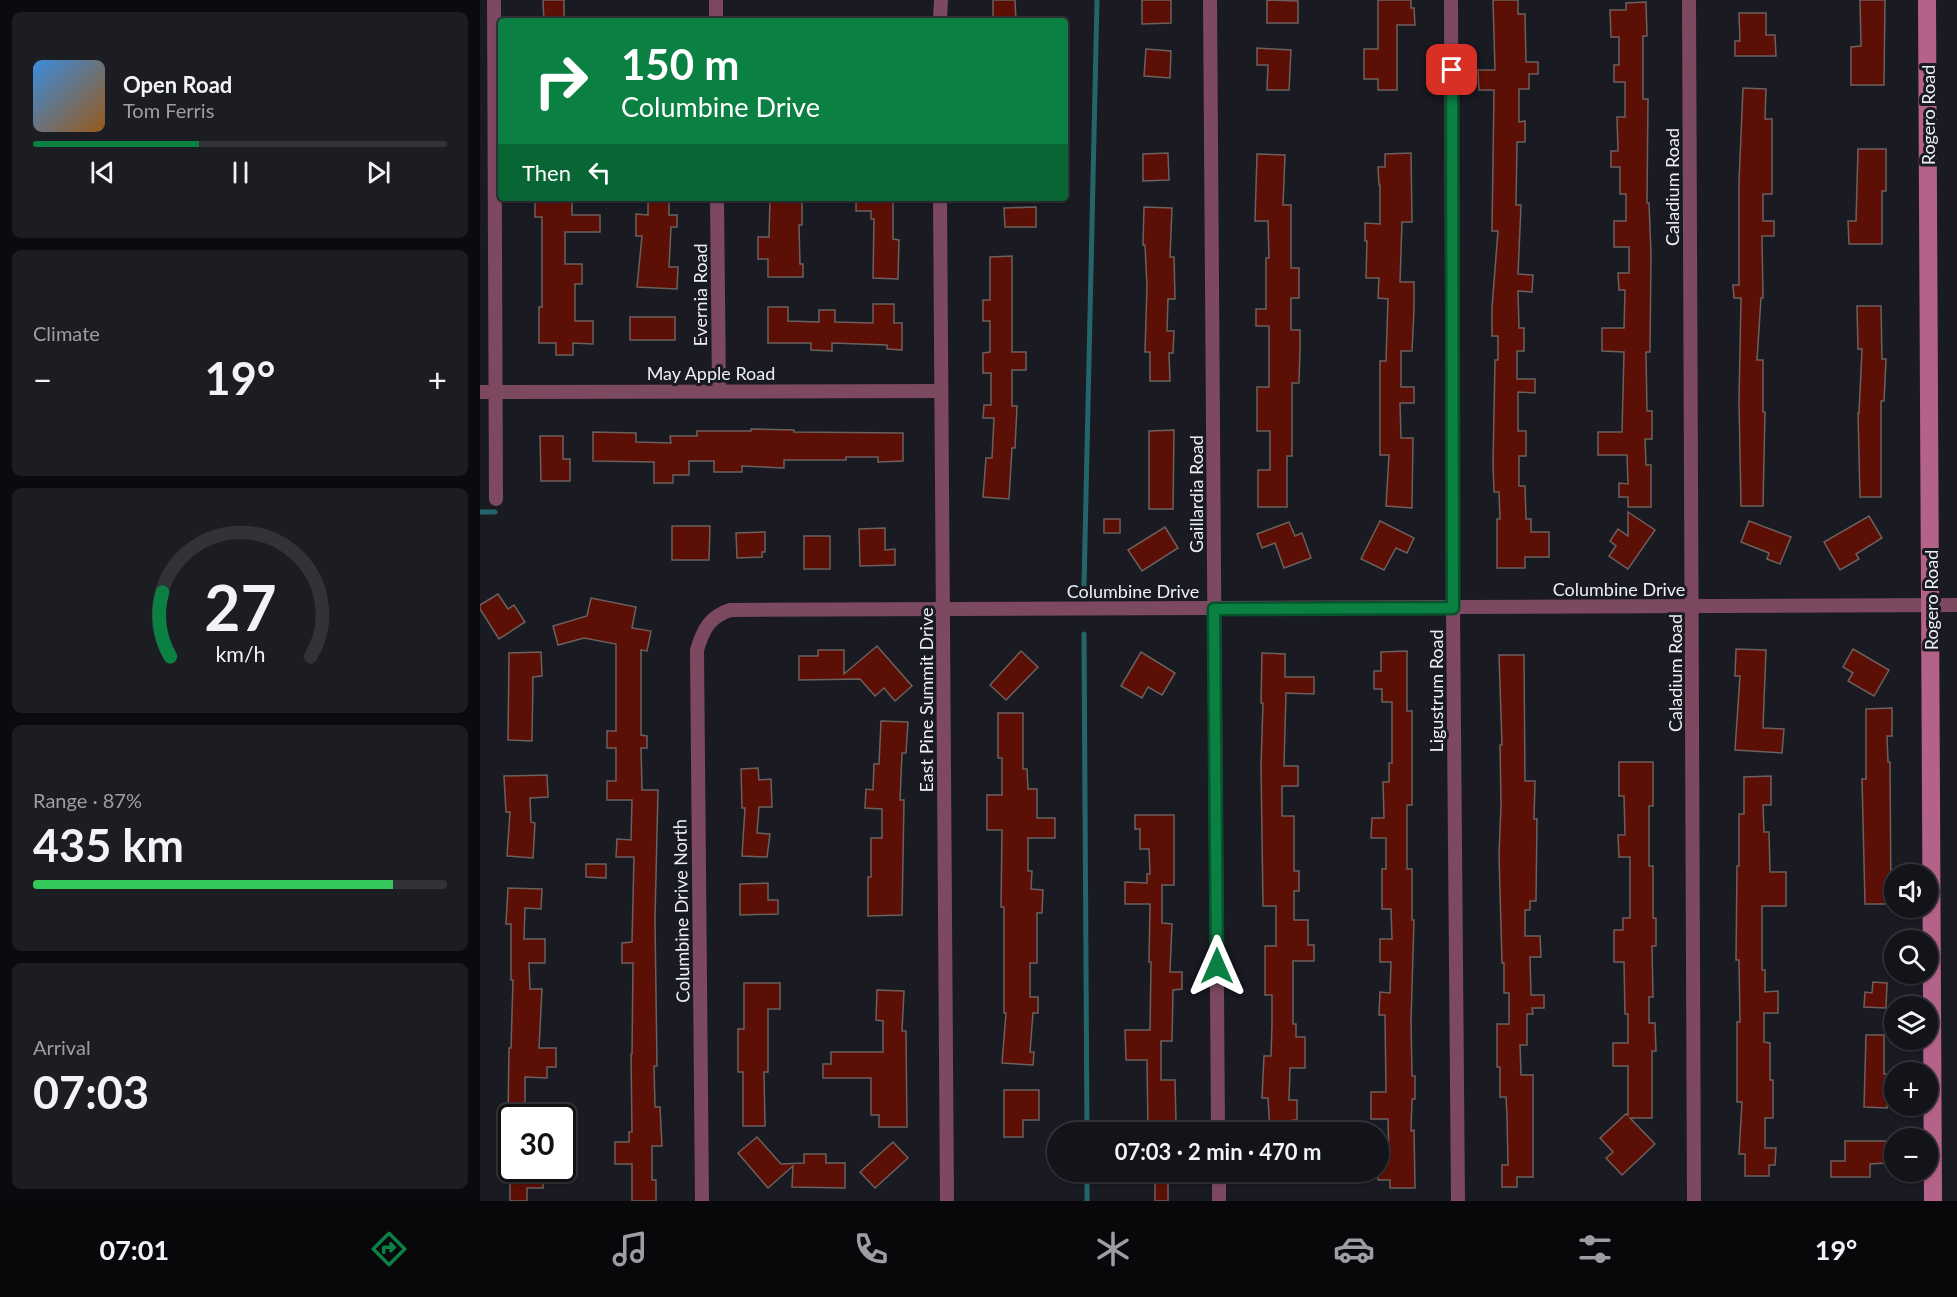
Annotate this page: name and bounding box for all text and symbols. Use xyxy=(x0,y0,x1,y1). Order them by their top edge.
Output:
text: 150 m xyxy=(621,39,739,89)
icon: right xyxy=(522,42,600,120)
pin xyxy=(1426,44,1477,95)
icon: arrive xyxy=(1435,53,1468,86)
street label: Rogero Road xyxy=(1917,65,1939,165)
text: Open Road xyxy=(123,71,232,98)
text: Columbine Drive xyxy=(621,90,820,123)
text: Tom Ferris xyxy=(123,98,214,122)
street label: Caladium Road xyxy=(1661,128,1683,246)
icon: previous xyxy=(86,156,119,189)
icon: pause xyxy=(224,156,257,189)
icon: next xyxy=(362,156,395,189)
icon: left xyxy=(583,156,616,189)
text: Then xyxy=(522,159,571,186)
street label: Evernia Road xyxy=(689,244,711,346)
text: Climate xyxy=(33,321,100,345)
text: 19° xyxy=(205,351,275,405)
text: − xyxy=(33,359,52,399)
text: + xyxy=(428,359,447,399)
street label: May Apple Road xyxy=(647,362,775,384)
street label: Gaillardia Road xyxy=(1185,435,1207,553)
street label: Rogero Road xyxy=(1920,550,1942,650)
text: 27 xyxy=(204,570,276,645)
street label: Columbine Drive xyxy=(1553,578,1685,600)
street label: Columbine Drive xyxy=(1067,580,1199,602)
street label: East Pine Summit Drive xyxy=(915,608,937,792)
street label: Caladium Road xyxy=(1664,614,1686,732)
street label: Ligustrum Road xyxy=(1425,629,1447,753)
text: km/h xyxy=(215,642,265,668)
text: Range · 87% xyxy=(33,788,142,812)
text: 435 km xyxy=(33,818,184,872)
street label: Columbine Drive North xyxy=(668,819,694,1003)
map controls xyxy=(1884,864,1938,1182)
button: sound xyxy=(1884,864,1938,918)
button: search xyxy=(1884,930,1938,984)
position arrow xyxy=(1185,934,1249,998)
button: layers xyxy=(1884,996,1938,1050)
text: Arrival xyxy=(33,1035,91,1059)
button: + xyxy=(1884,1062,1938,1116)
text: 07:03 xyxy=(33,1065,149,1119)
speed limit sign: 30 xyxy=(498,1104,576,1182)
button: − xyxy=(1884,1128,1938,1182)
text: 07:03 · 2 min · 470 m xyxy=(1115,1138,1321,1165)
icon: directions xyxy=(368,1228,410,1270)
icon: music xyxy=(609,1228,651,1270)
icon: phone xyxy=(850,1228,892,1270)
icon: climate xyxy=(1092,1228,1134,1270)
icon: car xyxy=(1333,1228,1375,1270)
icon: filters xyxy=(1574,1228,1616,1270)
text: 07:01 xyxy=(100,1233,169,1266)
text: 19° xyxy=(1815,1233,1857,1266)

